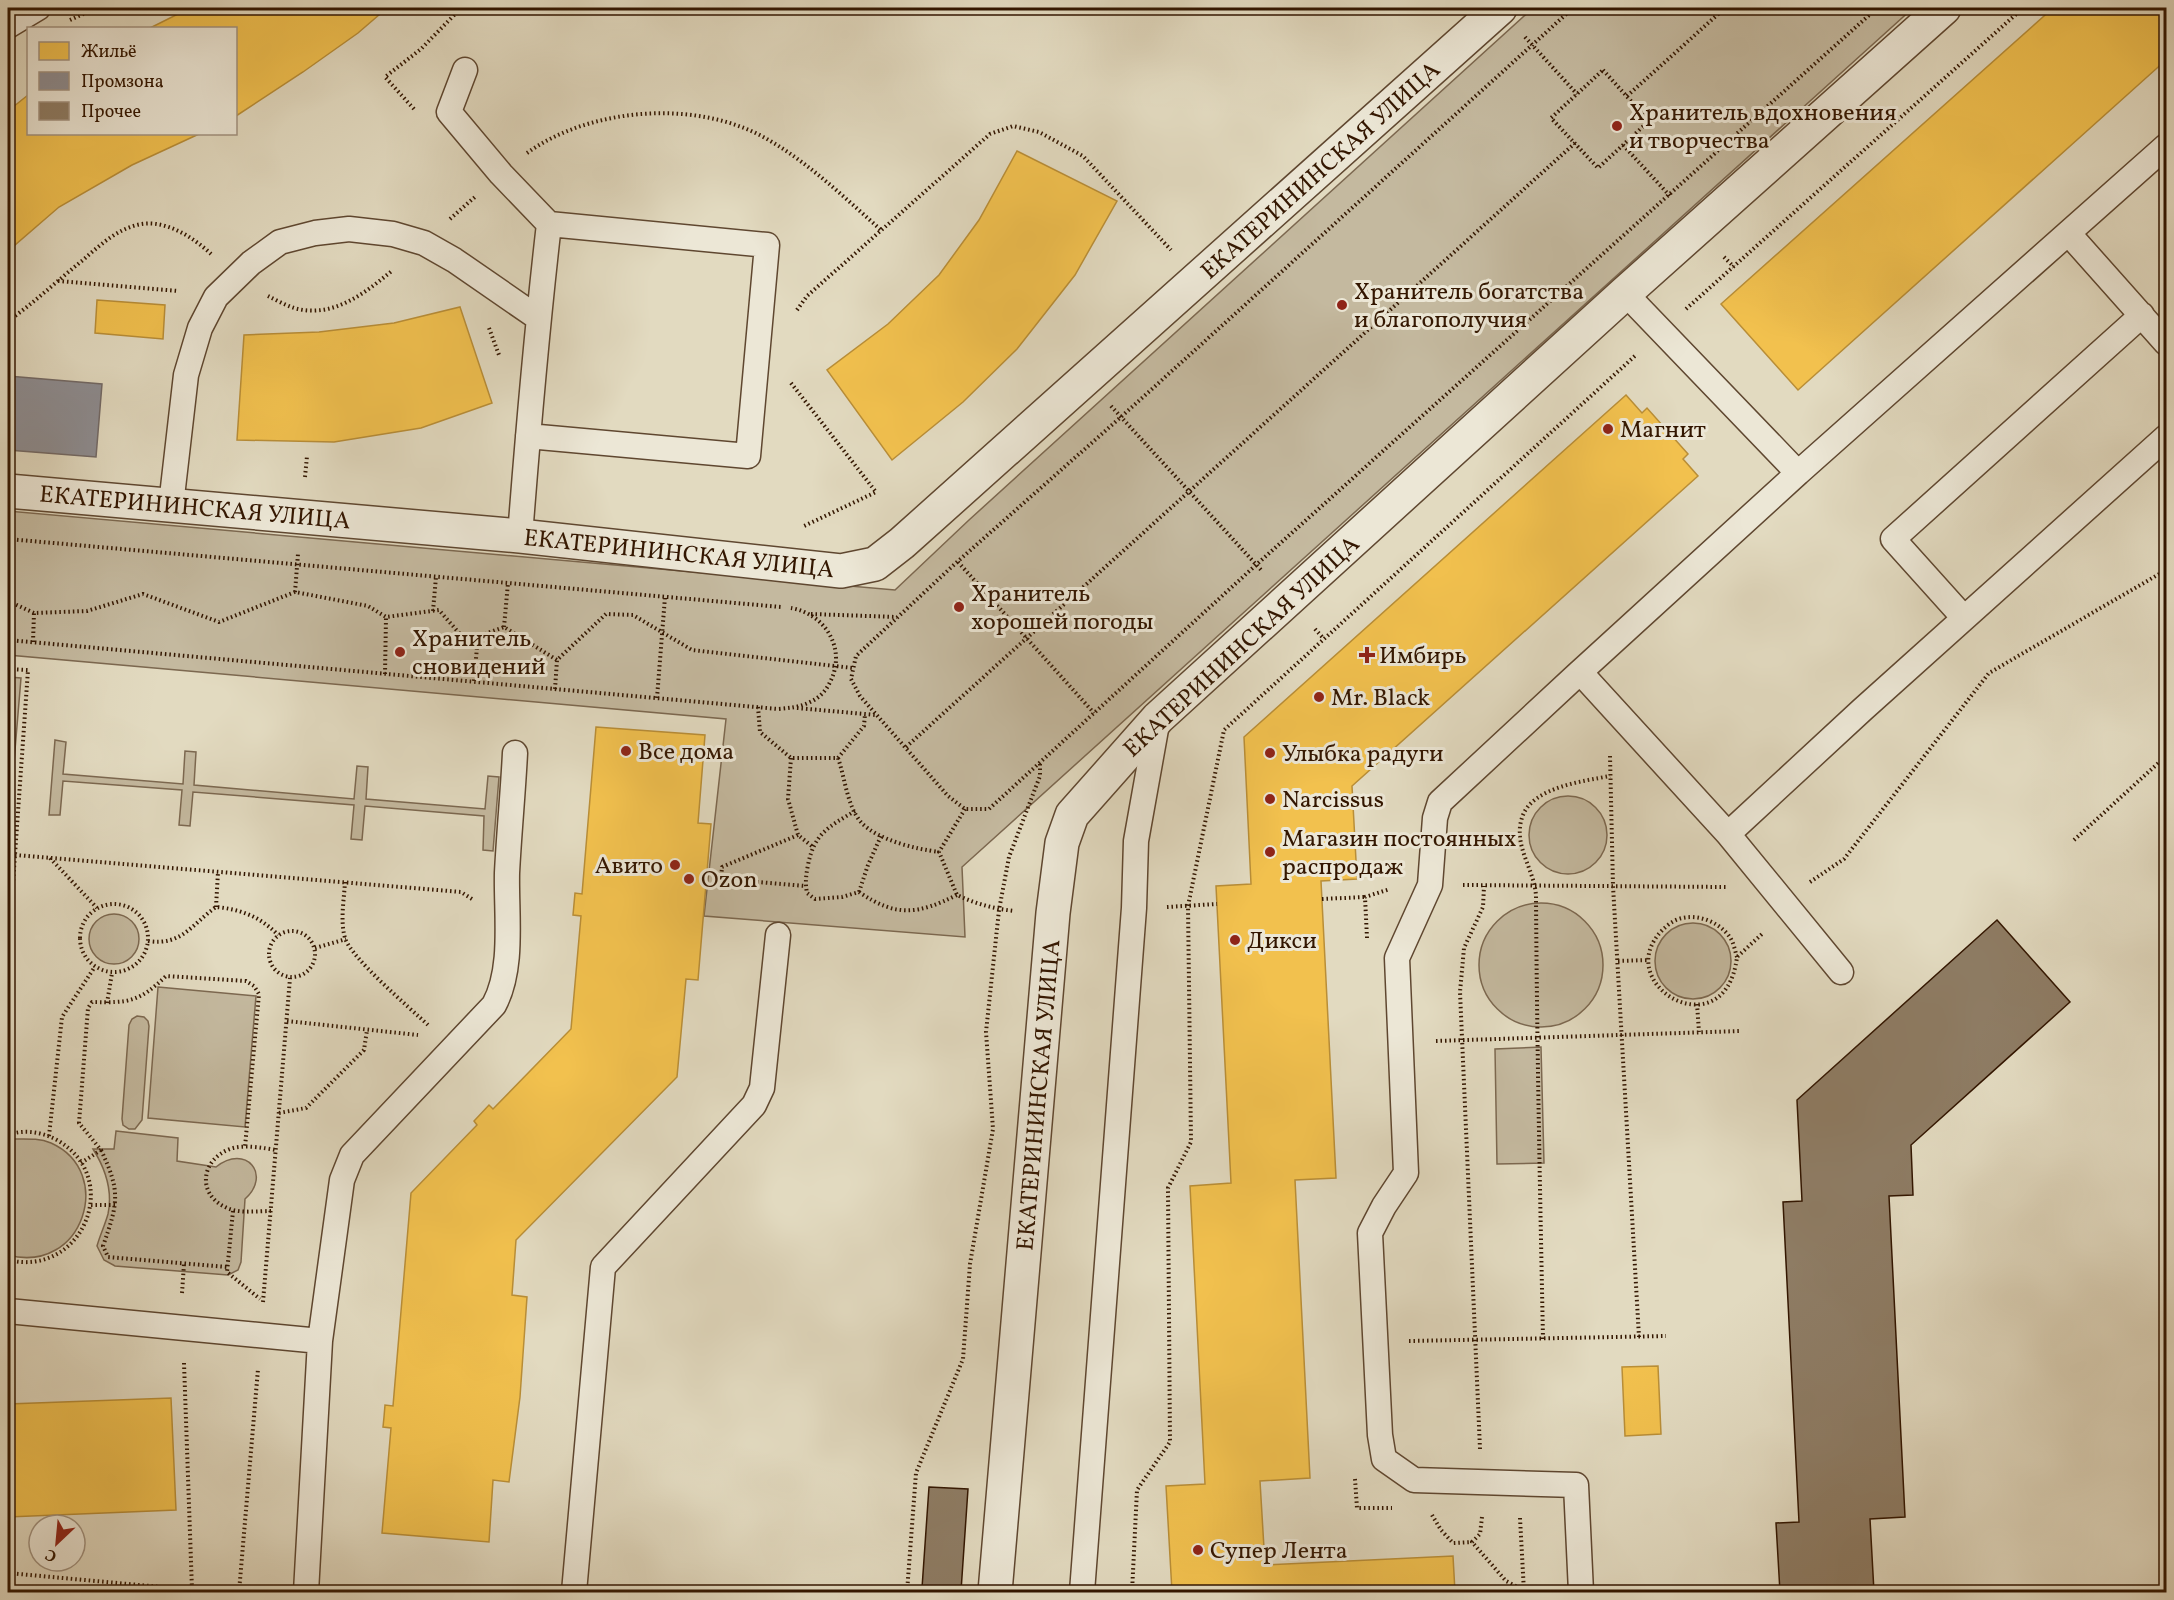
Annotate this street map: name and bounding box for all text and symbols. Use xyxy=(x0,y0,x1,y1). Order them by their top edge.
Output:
legend xyxy=(27,27,237,135)
text: Жильё xyxy=(81,40,137,65)
street label: ЕКАТЕРИНИНСКАЯ УЛИЦА xyxy=(1194,54,1449,289)
text: Промзона xyxy=(81,70,164,95)
place label: Хранитель вдохновения и творчества xyxy=(1629,97,1896,159)
text: Прочее xyxy=(81,100,141,125)
marker: Хранитель вдохновения и творчества xyxy=(1610,119,1624,133)
place label: Хранитель богатства и благополучия xyxy=(1354,276,1584,338)
marker: Хранитель богатства и благополучия xyxy=(1335,298,1349,312)
place label: Магнит xyxy=(1620,414,1706,448)
marker: Магнит xyxy=(1601,422,1615,436)
street label: ЕКАТЕРИНИНСКАЯ УЛИЦА xyxy=(38,478,352,540)
street label: ЕКАТЕРИНИНСКАЯ УЛИЦА xyxy=(522,522,836,588)
street label: ЕКАТЕРИНИНСКАЯ УЛИЦА xyxy=(1117,529,1368,766)
place label: Хранитель хорошей погоды xyxy=(971,578,1153,640)
marker: Хранитель хорошей погоды xyxy=(952,600,966,614)
place label: Хранитель сновидений xyxy=(412,623,546,685)
place label: Имбирь xyxy=(1379,640,1467,674)
marker: Хранитель сновидений xyxy=(393,645,407,659)
marker: Имбирь xyxy=(1360,648,1374,662)
place label: Mr. Black xyxy=(1331,682,1430,716)
marker: Mr. Black xyxy=(1312,690,1326,704)
place label: Все дома xyxy=(638,736,734,770)
place label: Улыбка радуги xyxy=(1282,738,1444,772)
marker: Все дома xyxy=(619,744,633,758)
marker: Улыбка радуги xyxy=(1263,746,1277,760)
place label: Narcissus xyxy=(1282,784,1384,818)
marker: Narcissus xyxy=(1263,792,1277,806)
place label: Магазин постоянных распродаж xyxy=(1282,823,1517,885)
marker: Магазин постоянных распродаж xyxy=(1263,845,1277,859)
place label: Авито xyxy=(595,850,663,884)
marker: Авито xyxy=(668,858,682,872)
place label: Ozon xyxy=(701,864,758,898)
marker: Ozon xyxy=(682,872,696,886)
place label: Дикси xyxy=(1247,925,1317,959)
marker: Дикси xyxy=(1228,933,1242,947)
street label: ЕКАТЕРИНИНСКАЯ УЛИЦА xyxy=(1009,938,1071,1252)
north arrow xyxy=(27,1513,87,1573)
place label: Супер Лента xyxy=(1210,1535,1348,1569)
text: С xyxy=(42,1543,61,1567)
marker: Супер Лента xyxy=(1191,1543,1205,1557)

